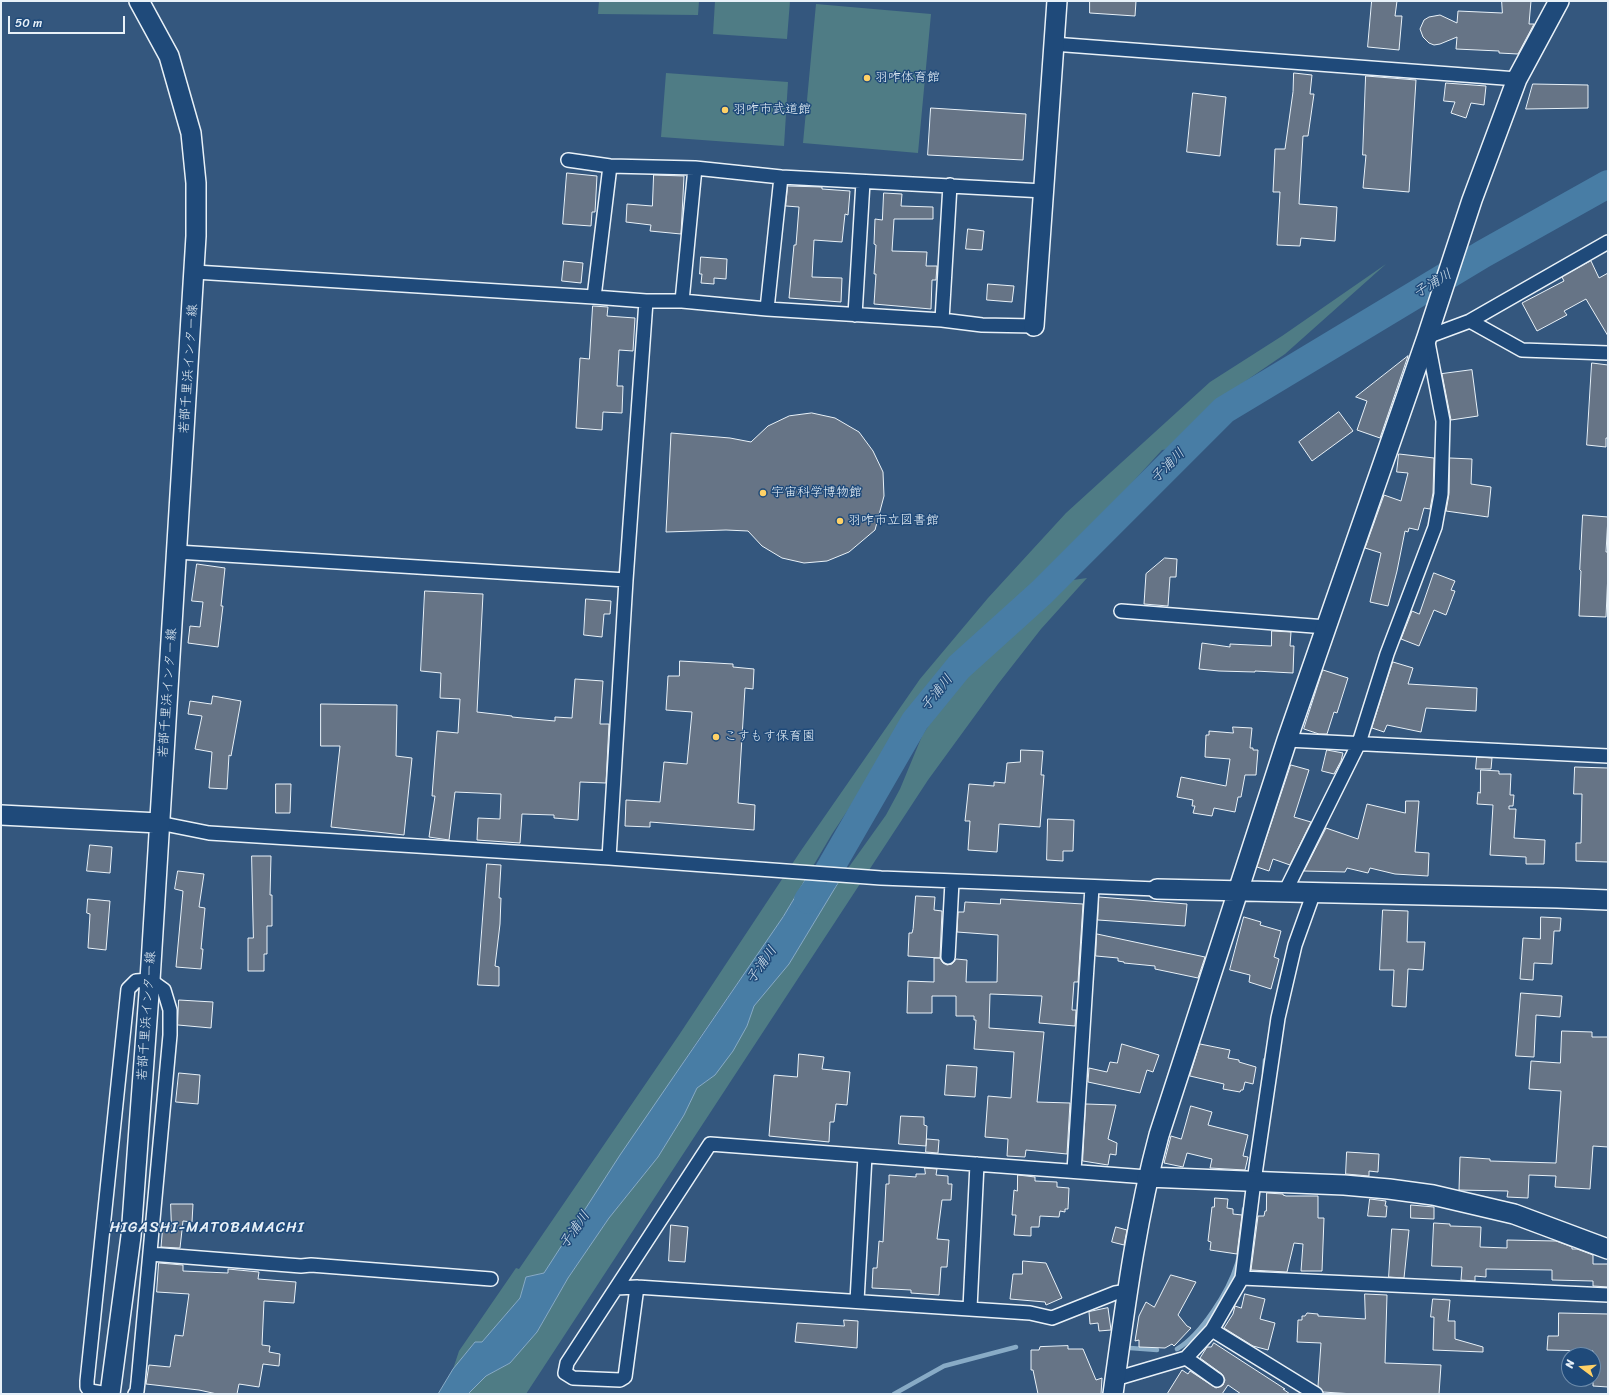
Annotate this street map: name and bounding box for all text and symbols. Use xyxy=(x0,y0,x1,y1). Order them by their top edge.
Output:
scale bar xyxy=(10,8,127,34)
text: 50 m xyxy=(15,12,42,34)
place label: 羽咋体育館 xyxy=(875,70,940,86)
marker: 羽咋体育館 xyxy=(862,73,872,83)
place label: 羽咋市武道館 xyxy=(733,102,811,118)
marker: 羽咋市武道館 xyxy=(720,105,730,115)
water label: 子浦川 xyxy=(1411,266,1455,302)
street label: 若部千里浜インター線 xyxy=(177,304,201,434)
water label: 子浦川 xyxy=(1147,445,1189,487)
place label: 宇宙科学博物館 xyxy=(771,485,862,501)
marker: 宇宙科学博物館 xyxy=(758,488,768,498)
place label: 羽咋市立図書館 xyxy=(848,513,939,529)
marker: 羽咋市立図書館 xyxy=(835,516,845,526)
street label: 若部千里浜インター線 xyxy=(156,628,180,758)
water label: 子浦川 xyxy=(917,671,957,715)
place label: こすもす保育園 xyxy=(724,729,815,745)
marker: こすもす保育園 xyxy=(711,732,721,742)
water label: 子浦川 xyxy=(743,943,781,987)
street label: 若部千里浜インター線 xyxy=(135,951,159,1081)
water label: 子浦川 xyxy=(556,1208,594,1252)
district label: HIGASHI-MATOBAMACHI xyxy=(112,1219,302,1237)
north arrow xyxy=(1561,1347,1601,1387)
text: N xyxy=(1560,1358,1580,1370)

